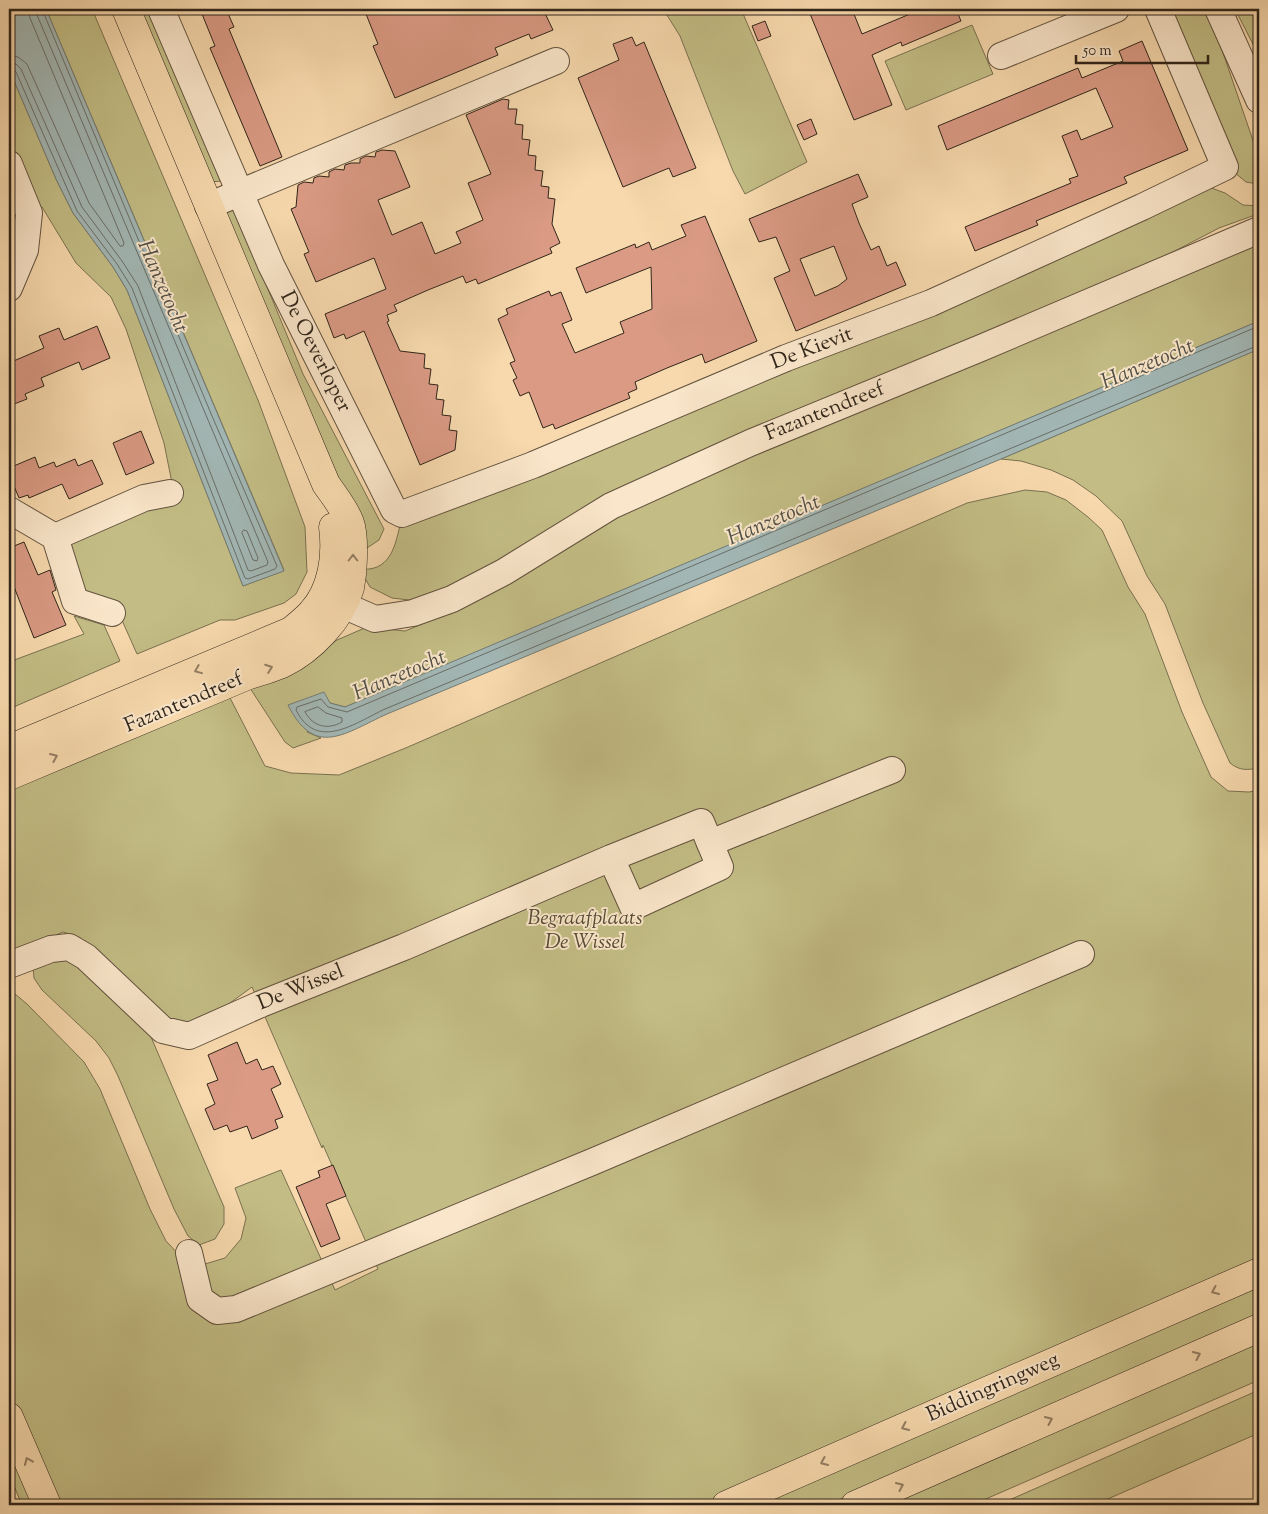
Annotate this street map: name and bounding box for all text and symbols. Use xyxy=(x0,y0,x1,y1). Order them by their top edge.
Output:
scale bar xyxy=(1076,32,1208,64)
text: 50 m xyxy=(1082,41,1112,62)
water label: Hanzetocht xyxy=(128,235,196,339)
street label: De Oeverloper xyxy=(272,286,358,418)
street label: De Kievit xyxy=(767,320,857,378)
water label: Hanzetocht xyxy=(1096,331,1200,399)
street label: Fazantendreef xyxy=(761,374,891,450)
water label: Hanzetocht xyxy=(722,487,826,555)
one-way arrow xyxy=(348,554,358,562)
water label: Hanzetocht xyxy=(348,642,452,710)
street label: Fazantendreef xyxy=(120,664,250,741)
one-way arrow xyxy=(264,664,272,674)
one-way arrow xyxy=(195,665,203,675)
one-way arrow xyxy=(49,753,58,764)
park label: Begraafplaats De Wissel xyxy=(528,904,643,958)
street label: De Wissel xyxy=(253,957,349,1019)
one-way arrow xyxy=(1211,1285,1220,1296)
street label: Biddingringweg xyxy=(922,1345,1064,1431)
one-way arrow xyxy=(1192,1350,1201,1361)
one-way arrow xyxy=(1044,1416,1053,1427)
one-way arrow xyxy=(902,1421,910,1431)
one-way arrow xyxy=(820,1456,829,1467)
one-way arrow xyxy=(23,1457,34,1466)
one-way arrow xyxy=(895,1481,904,1492)

